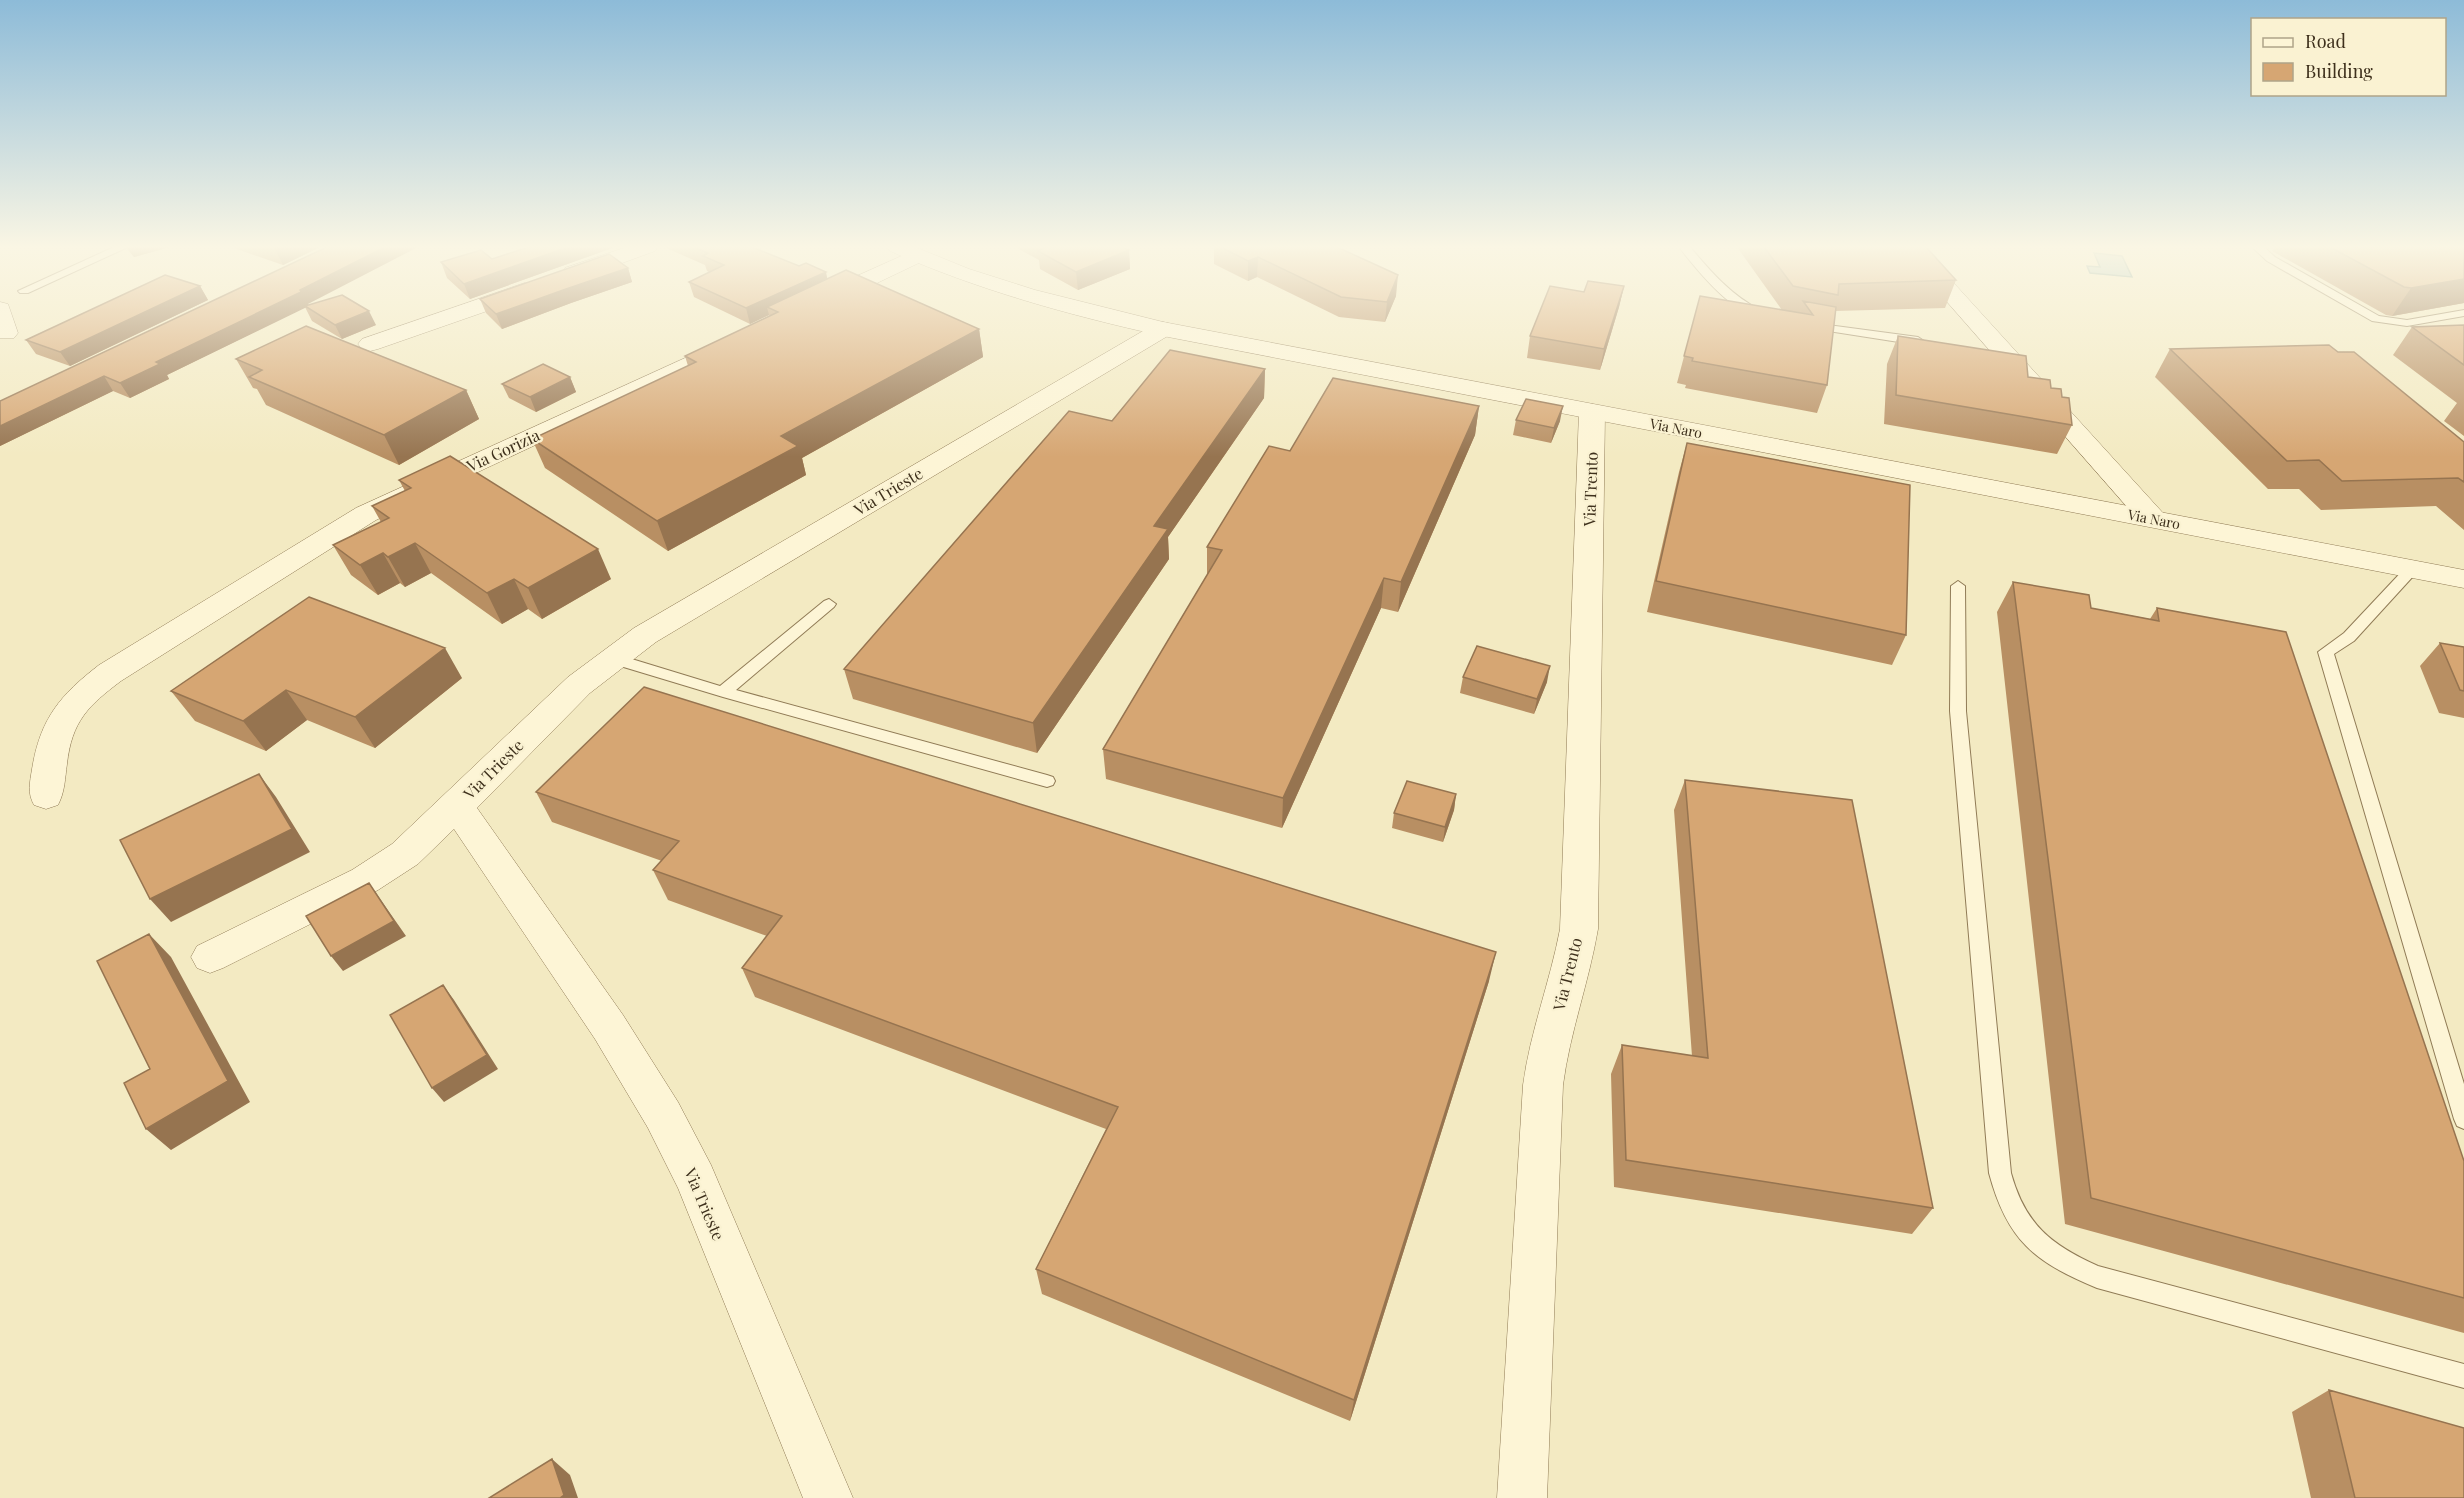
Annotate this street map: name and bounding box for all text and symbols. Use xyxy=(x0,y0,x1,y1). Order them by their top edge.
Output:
legend xyxy=(2251,18,2446,96)
text: Road xyxy=(2305,29,2346,53)
text: Building xyxy=(2305,59,2373,83)
street label: Via Naro xyxy=(1647,413,1704,442)
street label: Via Gorizia xyxy=(462,424,543,476)
street label: Via Trento xyxy=(1578,451,1602,528)
street label: Via Trieste xyxy=(849,462,926,520)
street label: Via Naro xyxy=(2125,504,2182,533)
street label: Via Trieste xyxy=(458,735,527,804)
street label: Via Trento xyxy=(1548,935,1586,1014)
street label: Via Trieste xyxy=(680,1164,730,1243)

